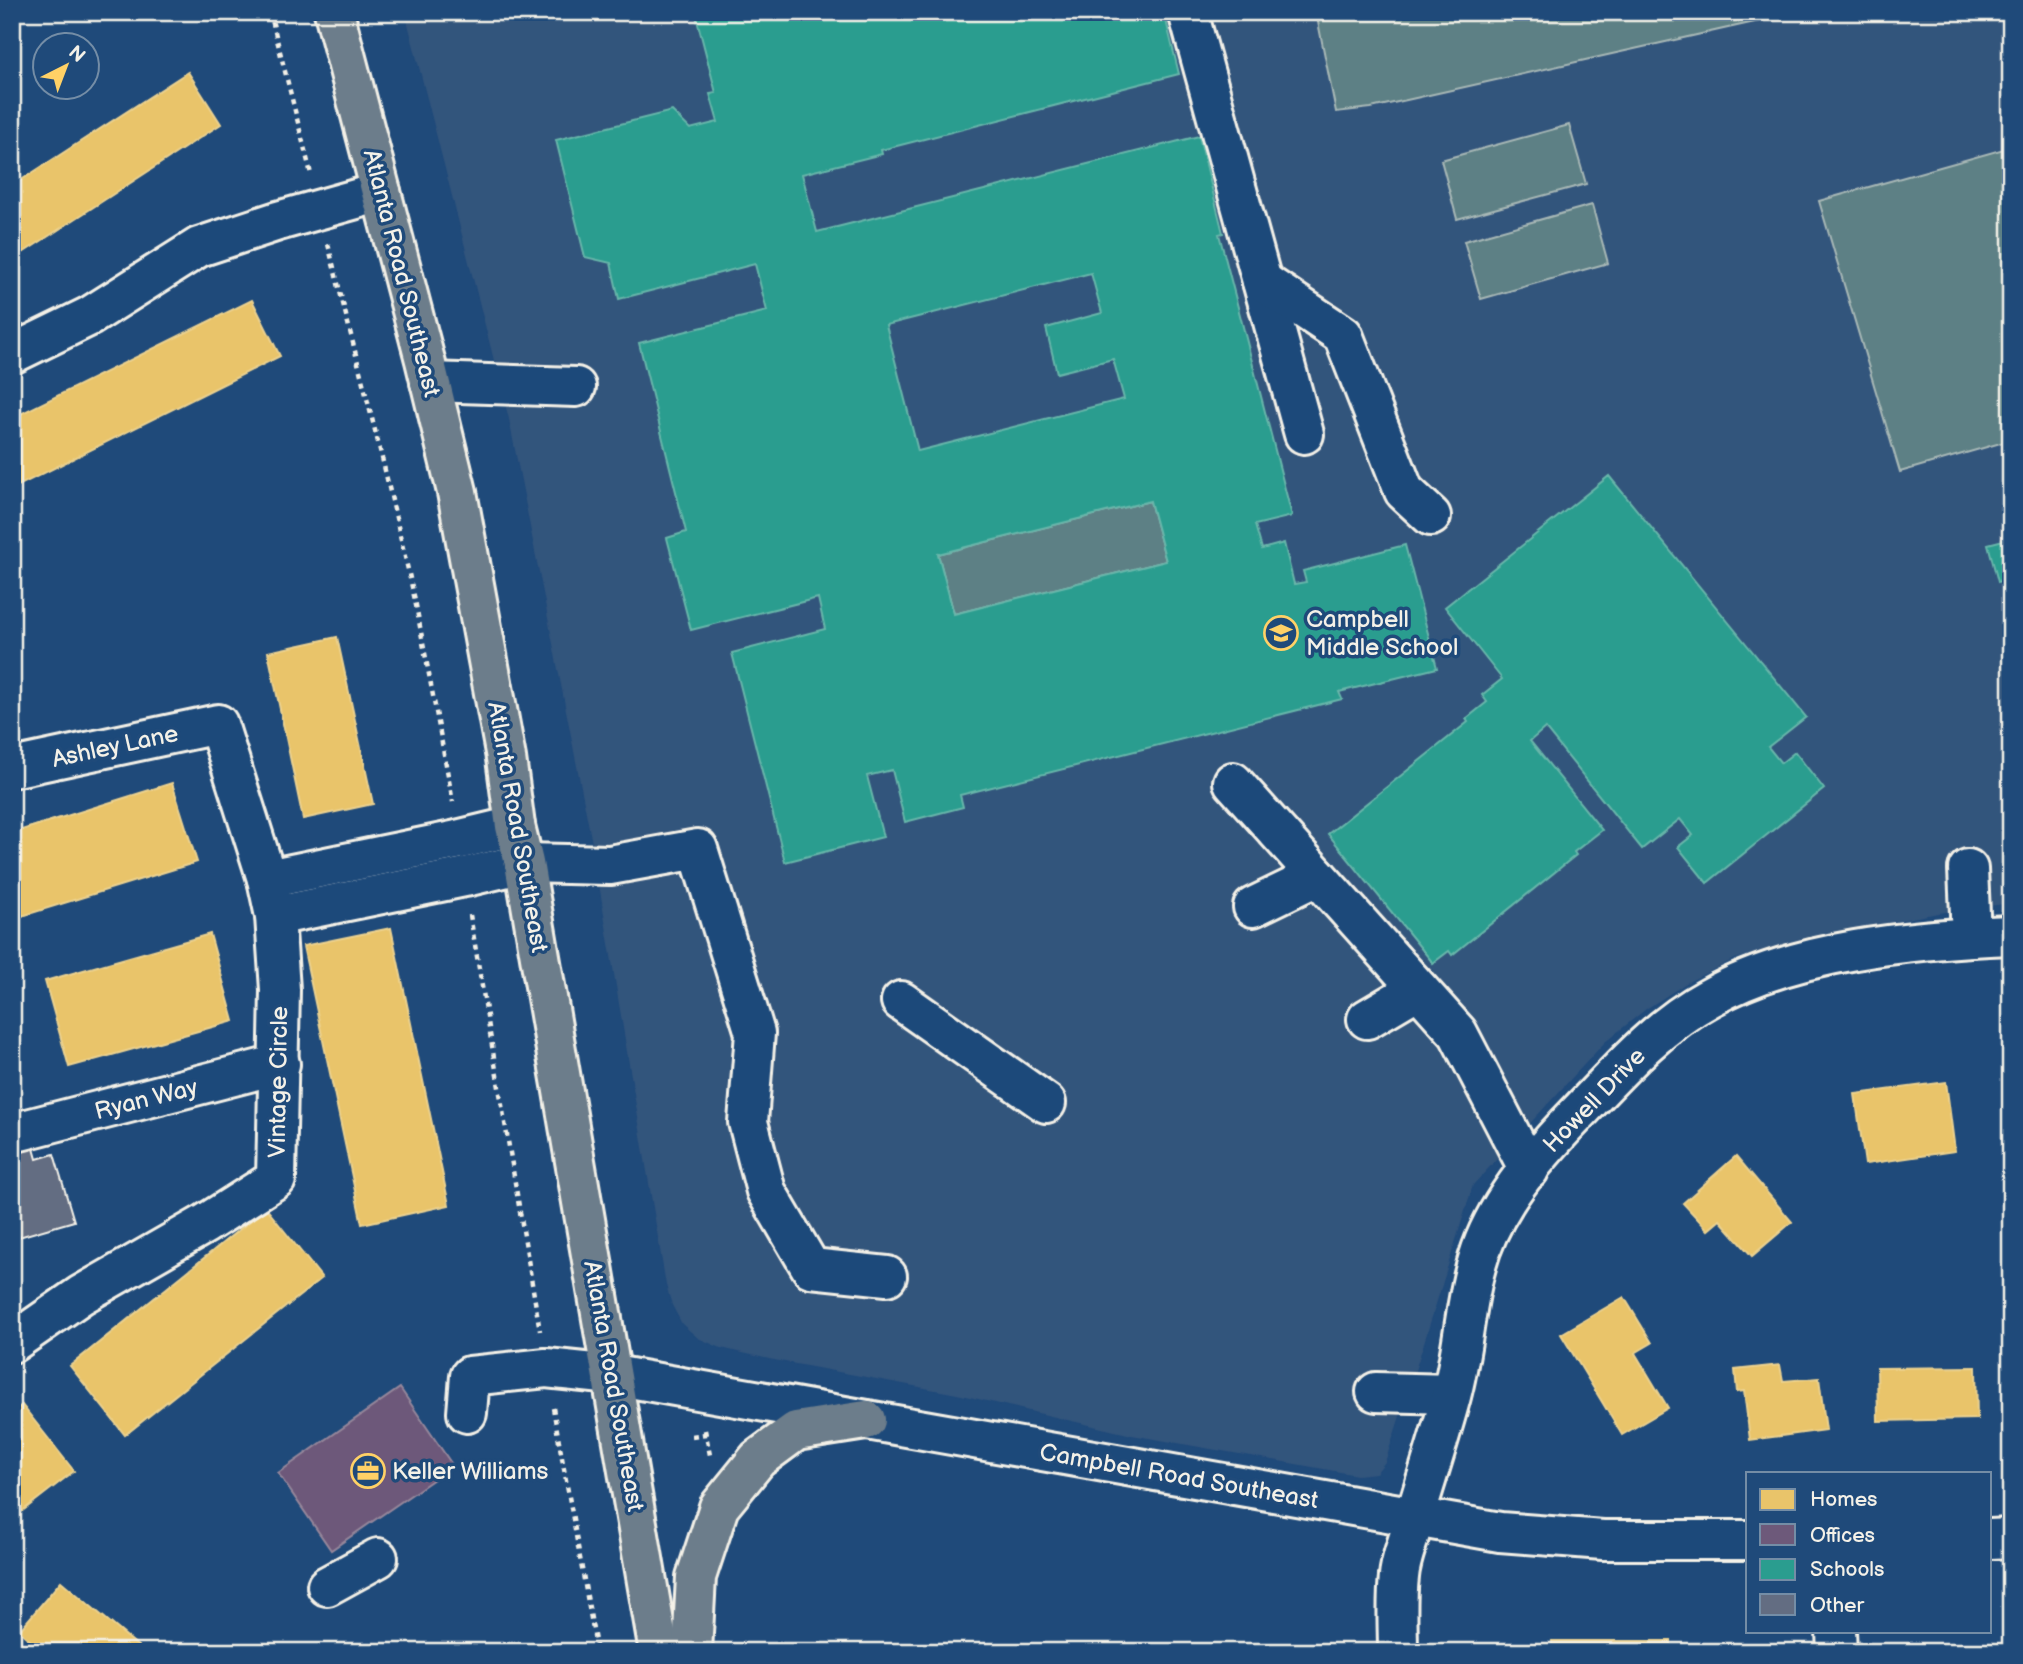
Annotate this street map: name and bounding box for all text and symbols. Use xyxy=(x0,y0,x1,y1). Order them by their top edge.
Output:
north arrow xyxy=(32,32,102,102)
text: N xyxy=(63,41,89,68)
street label: Atlanta Road Southeast xyxy=(357,146,446,400)
place label: Campbell Middle School xyxy=(1306,605,1458,662)
school or university icon: Campbell Middle School xyxy=(1262,614,1300,652)
street label: Atlanta Road Southeast xyxy=(481,699,554,955)
street label: Ashley Lane xyxy=(49,719,181,774)
street label: Vintage Circle xyxy=(263,1006,294,1158)
street label: Howell Drive xyxy=(1537,1042,1652,1159)
street label: Ryan Way xyxy=(92,1073,201,1126)
street label: Atlanta Road Southeast xyxy=(577,1258,650,1514)
street label: Campbell Road Southeast xyxy=(1037,1438,1321,1515)
office icon: Keller Williams xyxy=(349,1452,387,1490)
place label: Keller Williams xyxy=(392,1457,549,1486)
legend xyxy=(1746,1472,1992,1632)
text: Homes xyxy=(1810,1487,1878,1512)
text: Offices xyxy=(1810,1523,1875,1548)
text: Schools xyxy=(1810,1557,1884,1582)
text: Other xyxy=(1810,1593,1865,1618)

